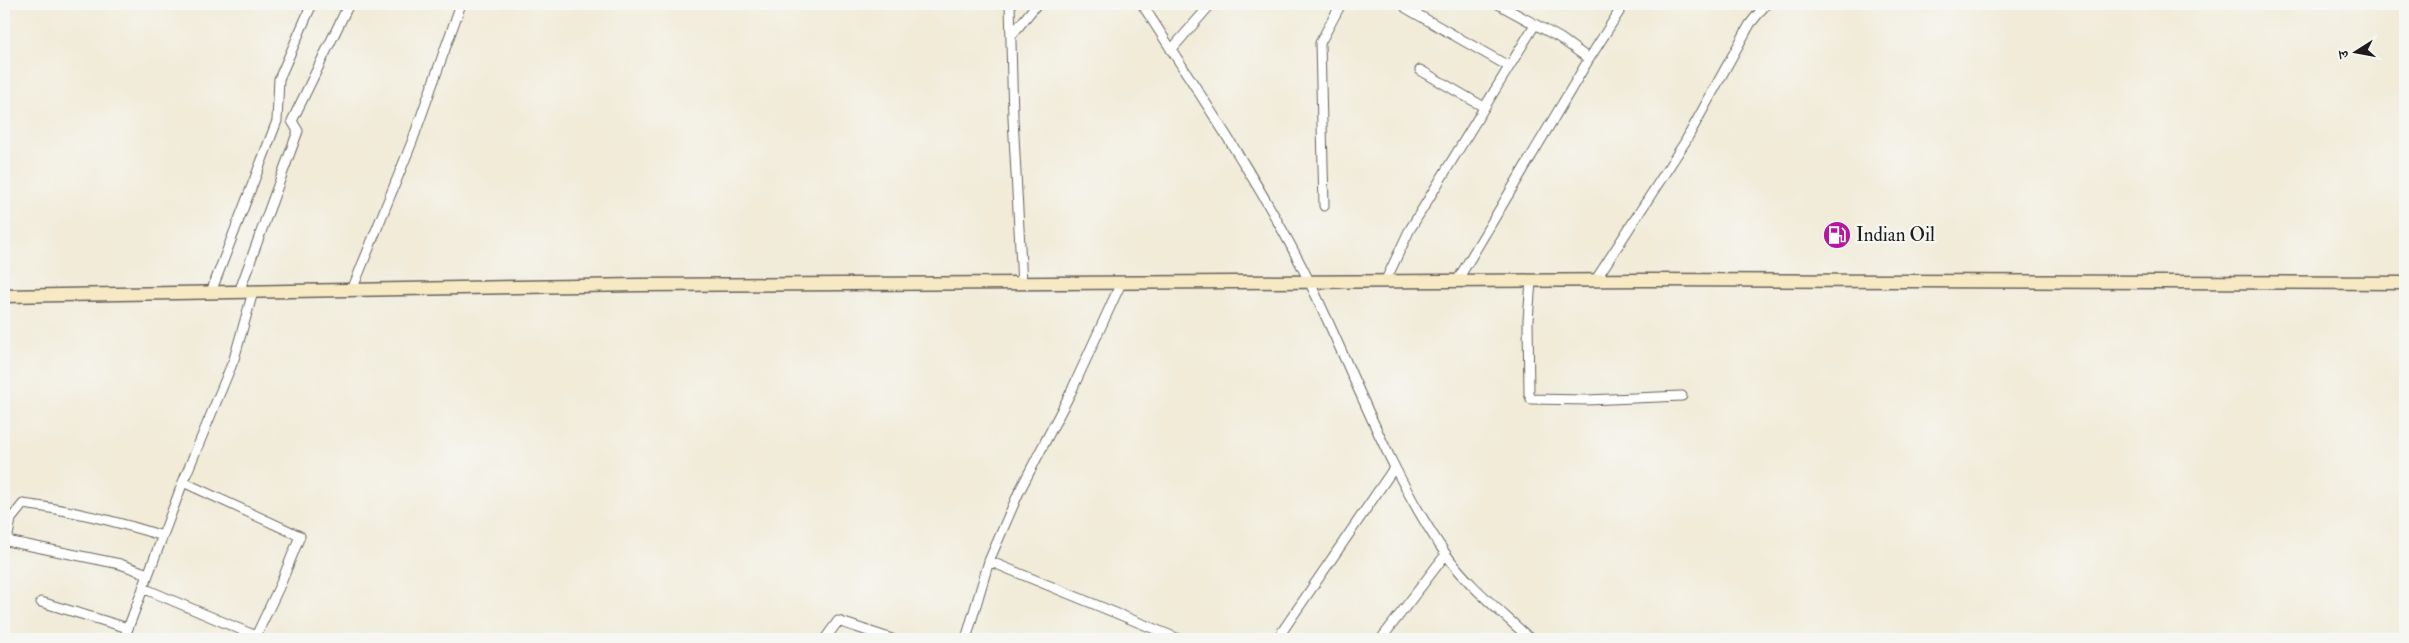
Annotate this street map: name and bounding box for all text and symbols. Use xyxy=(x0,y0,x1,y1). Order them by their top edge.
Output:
north arrow xyxy=(2332,28,2382,78)
text: उ xyxy=(2335,48,2353,60)
fuel station icon: Indian Oil xyxy=(1822,220,1852,250)
place label: Indian Oil xyxy=(1856,223,1935,247)

